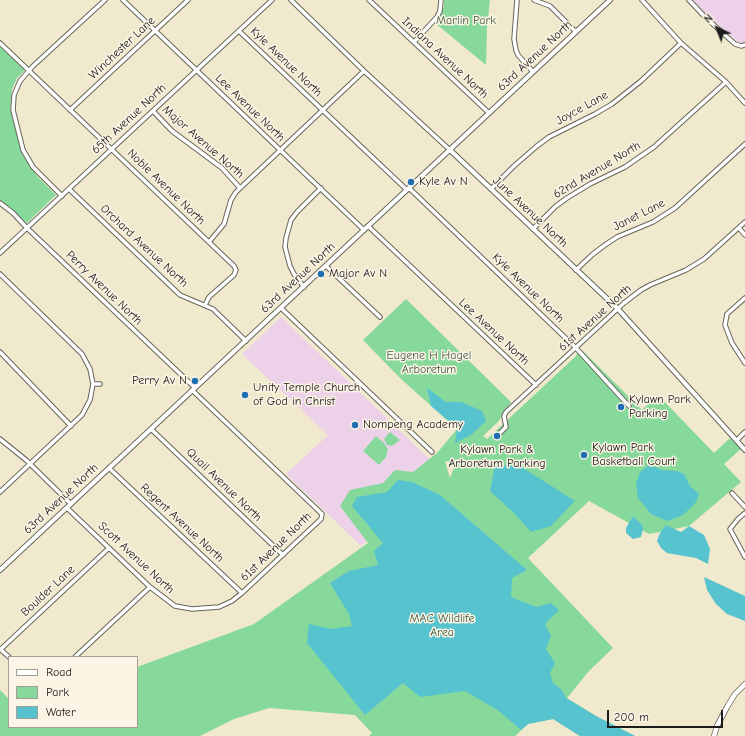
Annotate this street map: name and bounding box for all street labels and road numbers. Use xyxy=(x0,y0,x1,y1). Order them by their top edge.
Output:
street label: Winchester Lane xyxy=(86,14,158,82)
street label: Indiana Avenue North xyxy=(399,14,491,102)
street label: 63rd Avenue North xyxy=(495,18,575,94)
street label: Kyle Avenue North xyxy=(247,24,325,100)
street label: Lee Avenue North xyxy=(212,71,288,145)
street label: 65th Avenue North xyxy=(89,81,169,157)
street label: Joyce Lane xyxy=(553,88,611,128)
street label: Major Avenue North xyxy=(159,103,247,181)
street label: 62nd Avenue North xyxy=(551,138,643,202)
street label: Noble Avenue North xyxy=(124,146,208,228)
street label: June Avenue North xyxy=(489,173,571,251)
street label: Janet Lane xyxy=(611,196,667,234)
street label: Orchard Avenue North xyxy=(97,202,191,290)
street label: 63rd Avenue North xyxy=(258,240,338,316)
street label: Perry Avenue North xyxy=(63,248,145,328)
street label: Kyle Avenue North xyxy=(489,250,567,326)
street label: 61st Avenue North xyxy=(556,281,634,355)
street label: Lee Avenue North xyxy=(456,296,532,368)
street label: Quail Avenue North xyxy=(183,445,265,525)
street label: 63rd Avenue North xyxy=(21,461,101,537)
street label: Regent Avenue North xyxy=(137,481,227,565)
street label: 61st Avenue North xyxy=(238,509,314,585)
street label: Scott Avenue North xyxy=(95,519,177,597)
street label: Boulder Lane xyxy=(18,562,78,620)

